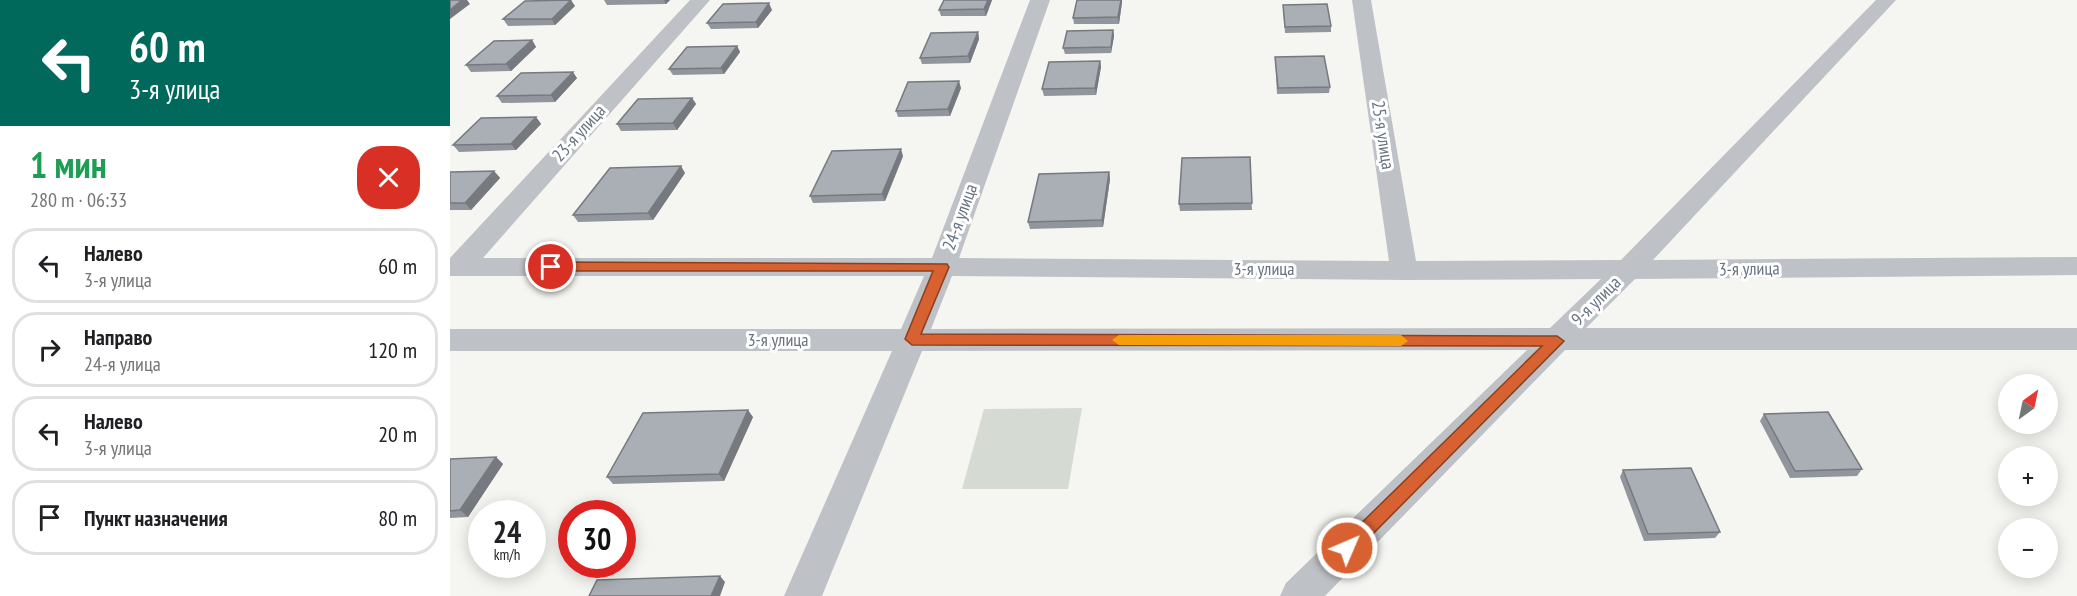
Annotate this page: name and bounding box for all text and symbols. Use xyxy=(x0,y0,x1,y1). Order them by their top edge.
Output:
text: 60 m xyxy=(129,19,206,74)
icon: left xyxy=(30,24,108,102)
text: 3-я улица xyxy=(129,72,220,106)
street label: 23-я улица xyxy=(547,99,610,166)
street label: 25-я улица xyxy=(1367,99,1400,171)
text: 1 мин xyxy=(30,141,107,188)
button: close xyxy=(357,146,420,209)
street label: 24-я улица xyxy=(937,180,982,253)
text: 280 m · 06:33 xyxy=(30,187,127,213)
text: Налево xyxy=(84,239,143,267)
pin xyxy=(525,241,576,292)
icon: left xyxy=(33,249,66,282)
icon: arrive xyxy=(534,250,567,283)
text: 60 m xyxy=(378,252,417,280)
street label: 3-я улица xyxy=(1718,256,1780,281)
street label: 3-я улица xyxy=(1234,257,1294,280)
text: 3-я улица xyxy=(84,267,152,293)
street label: 9-я улица xyxy=(1566,271,1625,330)
text: Направо xyxy=(84,323,152,351)
street label: 3-я улица xyxy=(748,328,808,351)
icon: right xyxy=(33,333,66,366)
text: 120 m xyxy=(368,336,417,364)
text: 24-я улица xyxy=(84,351,161,377)
north arrow xyxy=(1998,374,2058,434)
map controls xyxy=(1998,374,2058,578)
text: Налево xyxy=(84,407,143,435)
icon: left xyxy=(33,417,66,450)
text: 20 m xyxy=(378,420,417,448)
text: 3-я улица xyxy=(84,435,152,461)
button: + xyxy=(1998,446,2058,506)
speed limit sign: 30 xyxy=(558,500,636,578)
icon: arrive xyxy=(33,501,66,534)
text: Пункт назначения xyxy=(84,504,228,532)
text: 80 m xyxy=(378,504,417,532)
text: 24 xyxy=(493,512,521,551)
position arrow xyxy=(1315,516,1379,580)
button: − xyxy=(1998,518,2058,578)
text: km/h xyxy=(494,545,520,564)

